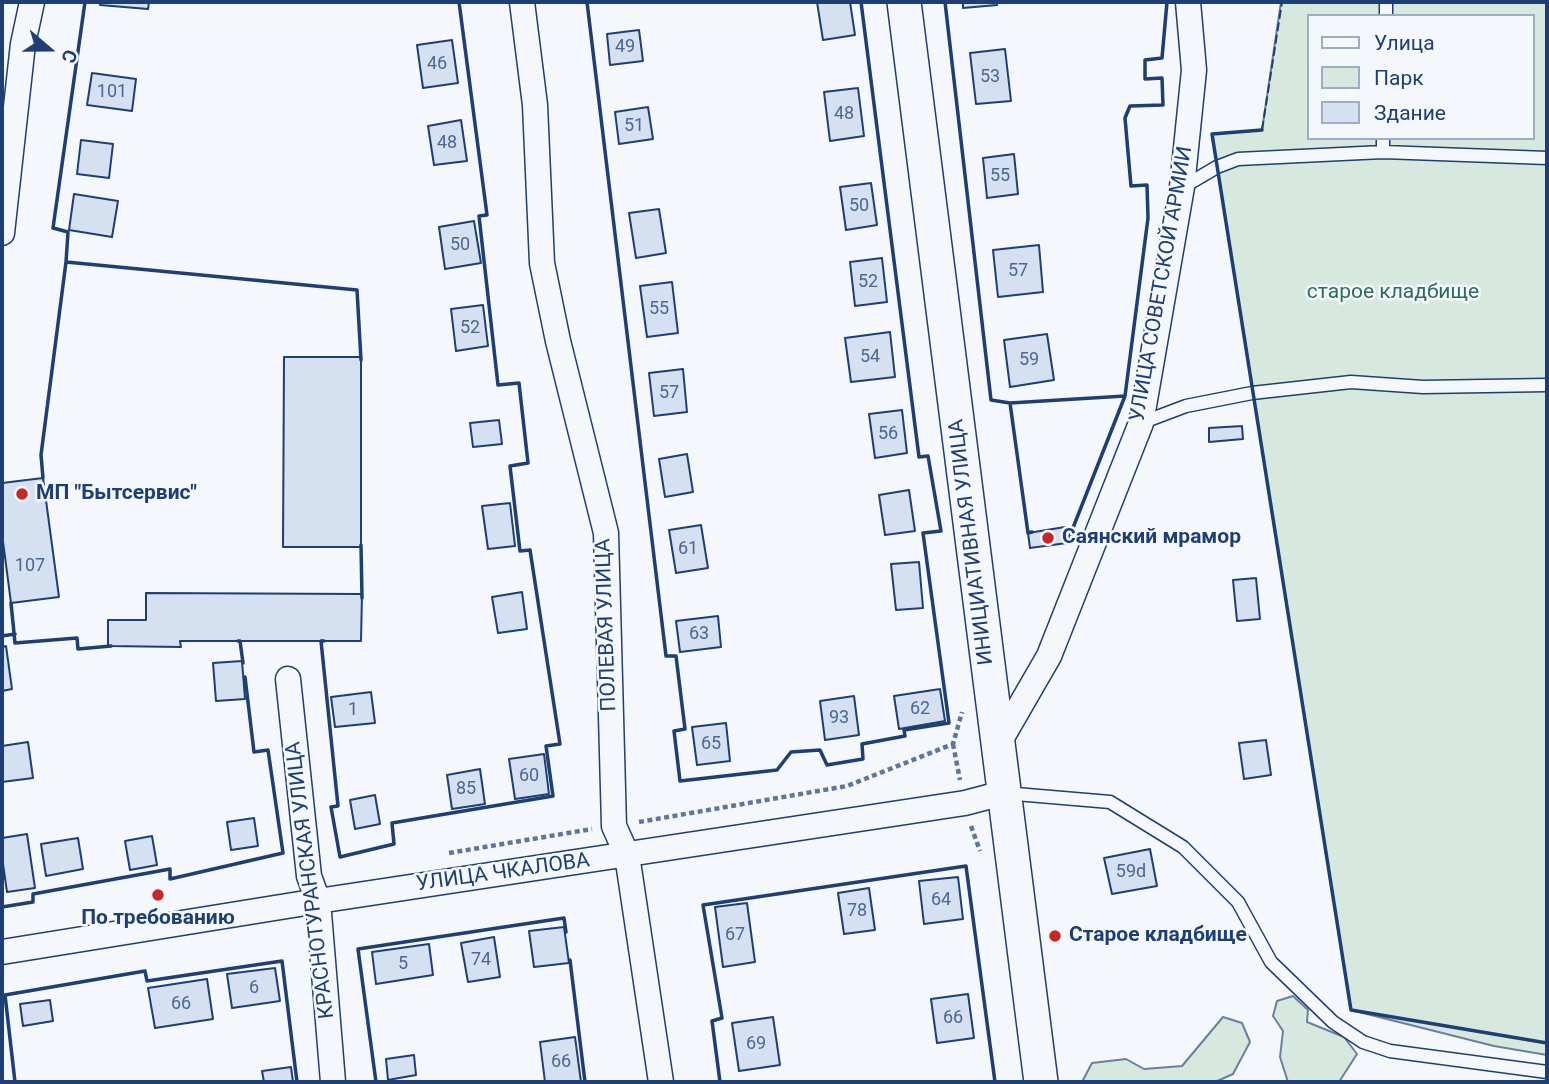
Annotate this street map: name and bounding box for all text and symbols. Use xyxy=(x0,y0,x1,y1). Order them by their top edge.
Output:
north arrow xyxy=(14,14,84,84)
legend xyxy=(1308,14,1535,140)
text: Улица xyxy=(1374,31,1435,55)
house number: 49 xyxy=(615,36,635,58)
text: С xyxy=(56,47,82,66)
house number: 46 xyxy=(427,53,447,75)
house number: 53 xyxy=(980,66,1000,88)
text: Парк xyxy=(1374,66,1424,90)
house number: 101 xyxy=(97,81,127,103)
text: Здание xyxy=(1374,101,1446,125)
house number: 48 xyxy=(834,103,854,125)
house number: 51 xyxy=(624,115,644,137)
house number: 48 xyxy=(437,132,457,154)
street label: УЛИЦА СОВЕТСКОЙ АРМИИ xyxy=(1125,144,1199,424)
house number: 55 xyxy=(990,165,1010,187)
house number: 50 xyxy=(849,195,869,217)
house number: 50 xyxy=(450,234,470,256)
house number: 57 xyxy=(1008,260,1028,282)
house number: 52 xyxy=(858,271,878,293)
park label: старое кладбище xyxy=(1307,280,1479,306)
house number: 55 xyxy=(649,298,669,320)
house number: 52 xyxy=(460,317,480,339)
house number: 54 xyxy=(860,346,880,368)
house number: 59 xyxy=(1019,349,1039,371)
house number: 57 xyxy=(659,382,679,404)
street label: ИНИЦИАТИВНАЯ УЛИЦА xyxy=(944,418,1000,666)
house number: 56 xyxy=(878,423,898,445)
place label: МП "Бытсервис" xyxy=(36,481,197,507)
marker: МП "Бытсервис" xyxy=(14,486,30,502)
place label: Саянский мрамор xyxy=(1062,525,1241,551)
marker: Саянский мрамор xyxy=(1040,530,1056,546)
street label: ПОЛЕВАЯ УЛИЦА xyxy=(591,538,623,712)
house number: 61 xyxy=(678,538,698,560)
house number: 107 xyxy=(15,555,45,577)
house number: 63 xyxy=(689,623,709,645)
house number: 62 xyxy=(910,698,930,720)
house number: 1 xyxy=(348,699,358,721)
house number: 93 xyxy=(829,707,849,729)
house number: 65 xyxy=(701,733,721,755)
street label: КРАСНОТУРАНСКАЯ УЛИЦА xyxy=(281,740,341,1020)
house number: 60 xyxy=(519,765,539,787)
house number: 85 xyxy=(456,778,476,800)
street label: УЛИЦА ЧКАЛОВА xyxy=(415,848,591,898)
house number: 59d xyxy=(1116,861,1146,883)
marker: По требованию xyxy=(150,887,166,903)
house number: 64 xyxy=(931,889,951,911)
house number: 78 xyxy=(847,900,867,922)
place label: По требованию xyxy=(81,906,235,932)
place label: Старое кладбище xyxy=(1069,923,1247,949)
house number: 67 xyxy=(725,924,745,946)
marker: Старое кладбище xyxy=(1047,928,1063,944)
house number: 74 xyxy=(471,949,491,971)
house number: 5 xyxy=(398,953,408,975)
house number: 6 xyxy=(249,977,259,999)
house number: 66 xyxy=(171,993,191,1015)
house number: 66 xyxy=(943,1007,963,1029)
house number: 69 xyxy=(746,1033,766,1055)
house number: 66 xyxy=(551,1051,571,1073)

